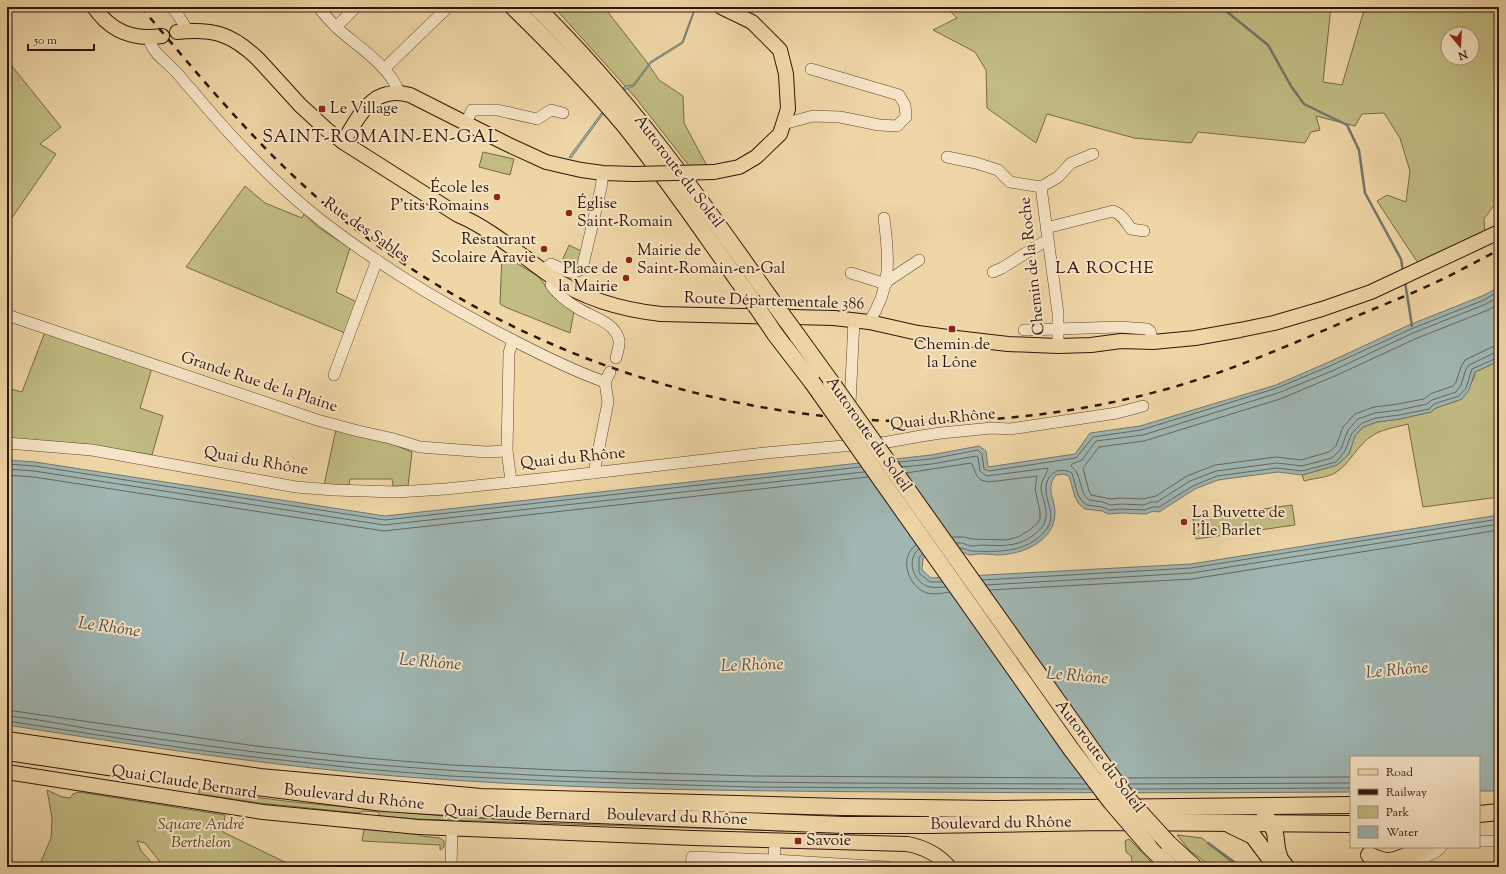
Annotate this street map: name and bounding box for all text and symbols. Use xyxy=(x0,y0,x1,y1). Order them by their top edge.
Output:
scale bar xyxy=(28,26,94,52)
north arrow xyxy=(1440,26,1480,66)
text: 50 m xyxy=(33,32,57,50)
text: N xyxy=(1456,45,1470,64)
place label: Le Village xyxy=(330,98,398,121)
marker: Le Village xyxy=(317,104,327,114)
street label: Autoroute du Soleil xyxy=(628,110,729,234)
district label: SAINT-ROMAIN-EN-GAL xyxy=(262,125,500,151)
place label: École les P'tits Romains xyxy=(390,177,489,218)
marker: École les P'tits Romains xyxy=(492,192,502,202)
street label: Rue des Sables xyxy=(318,193,414,269)
place label: Église Saint-Romain xyxy=(577,193,674,234)
street label: Chemin de la Roche xyxy=(1014,196,1052,336)
marker: Église Saint-Romain xyxy=(564,208,574,218)
place label: Restaurant Scolaire Aravie xyxy=(431,229,537,270)
place label: Mairie de Saint-Romain-en-Gal xyxy=(637,240,786,281)
marker: Restaurant Scolaire Aravie xyxy=(539,244,549,254)
marker: Mairie de Saint-Romain-en-Gal xyxy=(624,255,634,265)
district label: LA ROCHE xyxy=(1055,257,1155,281)
place label: Place de la Mairie xyxy=(558,258,618,299)
marker: Place de la Mairie xyxy=(621,273,631,283)
street label: Route Départementale 386 xyxy=(683,287,865,317)
marker: Chemin de la Lône xyxy=(947,324,957,334)
place label: Chemin de la Lône xyxy=(914,334,990,375)
street label: Grande Rue de la Plaine xyxy=(178,347,340,419)
street label: Autoroute du Soleil xyxy=(819,372,917,498)
street label: Quai du Rhône xyxy=(889,403,997,437)
street label: Quai du Rhône xyxy=(202,441,310,483)
street label: Quai du Rhône xyxy=(519,442,627,476)
place label: La Buvette de l'Île Barlet xyxy=(1192,502,1285,543)
marker: La Buvette de l'Île Barlet xyxy=(1179,517,1189,527)
water label: Le Rhône xyxy=(76,612,142,644)
water label: Le Rhône xyxy=(398,648,462,678)
water label: Le Rhône xyxy=(720,653,784,679)
water label: Le Rhône xyxy=(1365,656,1429,686)
water label: Le Rhône xyxy=(1045,662,1109,692)
street label: Autoroute du Soleil xyxy=(1049,695,1150,819)
legend xyxy=(1350,756,1480,848)
street label: Quai Claude Bernard xyxy=(110,760,258,806)
text: Road xyxy=(1386,764,1413,782)
street label: Boulevard du Rhône xyxy=(283,779,425,817)
text: Railway xyxy=(1386,784,1427,802)
street label: Quai Claude Bernard xyxy=(443,800,591,828)
street label: Boulevard du Rhône xyxy=(606,804,748,832)
text: Park xyxy=(1386,804,1409,822)
street label: Boulevard du Rhône xyxy=(930,811,1072,837)
park label: Square André Berthelon xyxy=(158,814,245,855)
text: Water xyxy=(1386,824,1419,842)
place label: Savoie xyxy=(806,830,851,853)
marker: Savoie xyxy=(793,836,803,846)

